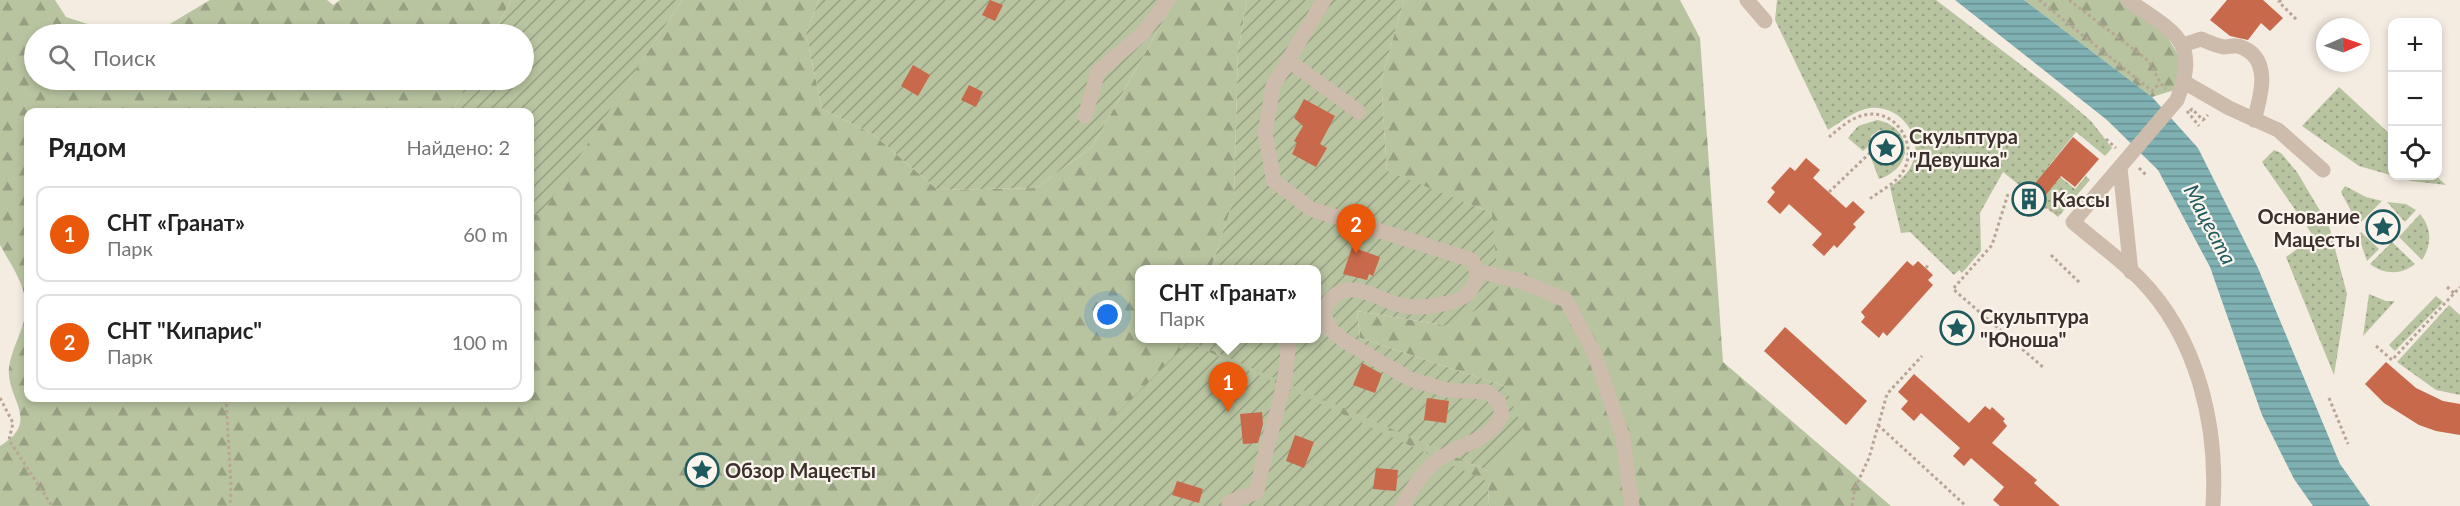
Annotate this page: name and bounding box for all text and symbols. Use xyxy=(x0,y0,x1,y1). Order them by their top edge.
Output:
north arrow xyxy=(2316,18,2370,72)
map controls xyxy=(2388,18,2442,180)
button: + xyxy=(2388,18,2442,72)
search box xyxy=(24,24,534,90)
icon: search xyxy=(45,41,78,74)
text: Поиск xyxy=(93,44,156,71)
button: − xyxy=(2388,72,2442,126)
place label: Скульптура "Девушка" xyxy=(1909,124,2018,171)
button: locate xyxy=(2388,126,2442,180)
place icon: Скульптура "Девушка" xyxy=(1868,130,1904,166)
text: Рядом xyxy=(48,131,126,163)
text: Найдено: 2 xyxy=(407,135,510,159)
water label: Мацеста xyxy=(2180,180,2242,268)
building icon: Кассы xyxy=(2011,181,2047,217)
place label: Кассы xyxy=(2052,187,2110,211)
pin: 2 xyxy=(1336,204,1376,254)
place label: Основание Мацесты xyxy=(2258,204,2360,251)
text: СНТ «Гранат» xyxy=(107,209,245,236)
place icon: Основание Мацесты xyxy=(2365,209,2401,245)
text: 1 xyxy=(64,222,75,246)
text: 60 m xyxy=(463,222,508,246)
text: Парк xyxy=(107,236,153,260)
popup xyxy=(1135,265,1321,343)
text: СНТ «Гранат» xyxy=(1159,279,1297,306)
your location xyxy=(1093,300,1122,329)
place label: Скульптура "Юноша" xyxy=(1980,304,2089,351)
text: Парк xyxy=(1159,306,1205,330)
place icon: Скульптура "Юноша" xyxy=(1939,310,1975,346)
text: СНТ "Кипарис" xyxy=(107,317,262,344)
text: 2 xyxy=(64,330,75,354)
text: 100 m xyxy=(452,330,508,354)
text: Парк xyxy=(107,344,153,368)
pin: 1 xyxy=(1208,362,1248,412)
place icon: Обзор Мацесты xyxy=(684,452,720,488)
place label: Обзор Мацесты xyxy=(725,458,876,482)

